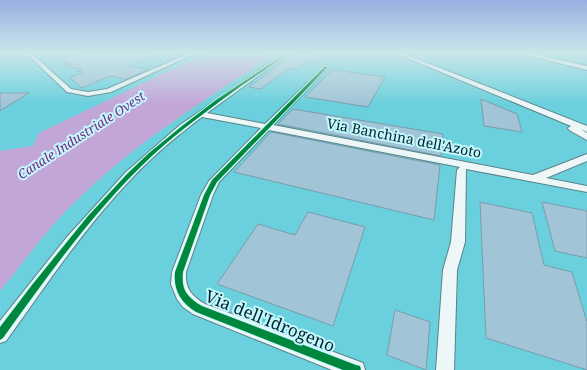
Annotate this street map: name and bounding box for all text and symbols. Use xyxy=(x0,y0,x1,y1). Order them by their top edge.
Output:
water label: Canale Industriale Ovest xyxy=(14,87,148,183)
street label: Via Banchina dell'Azoto xyxy=(325,113,483,162)
street label: Via dell'Idrogeno xyxy=(202,284,339,357)

